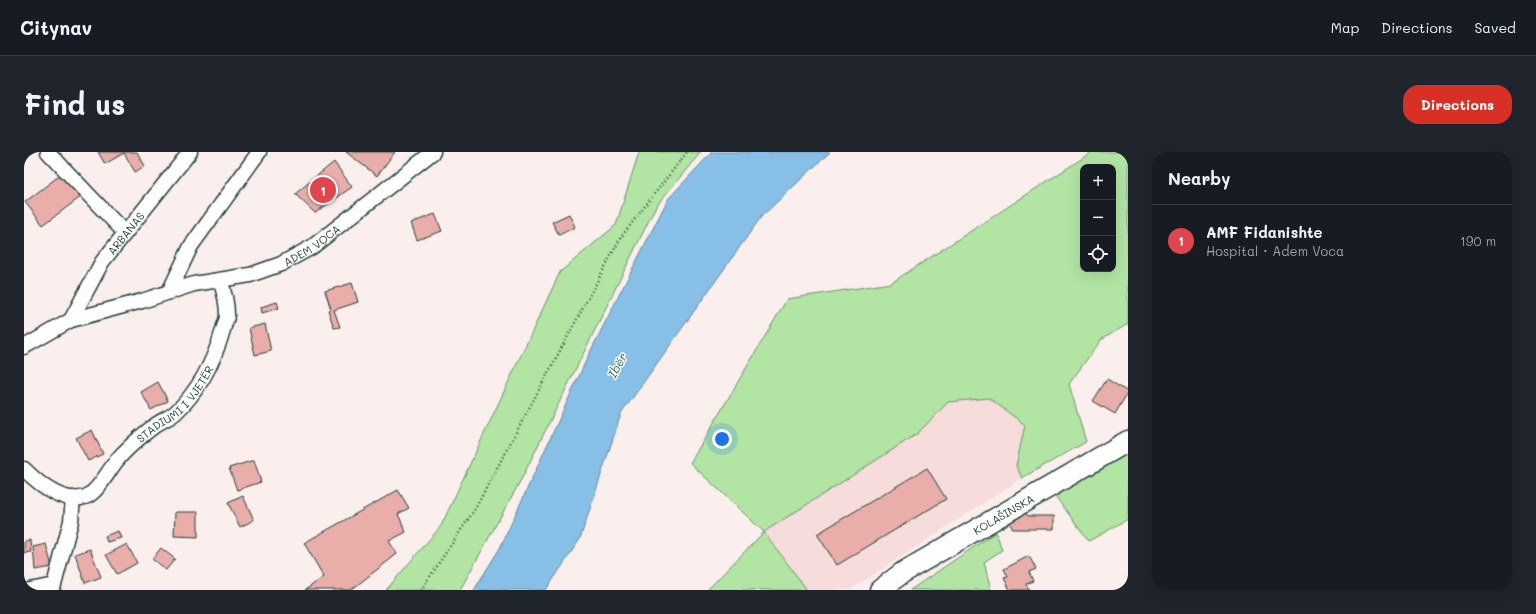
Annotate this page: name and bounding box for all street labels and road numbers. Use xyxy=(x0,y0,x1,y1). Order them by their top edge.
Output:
street label: ARBANAS xyxy=(103,208,147,258)
street label: ADEM VOCA xyxy=(280,221,343,269)
street label: STADIUMI I VJETËR xyxy=(133,363,216,445)
street label: KOLAŠINSKA xyxy=(970,490,1036,538)

